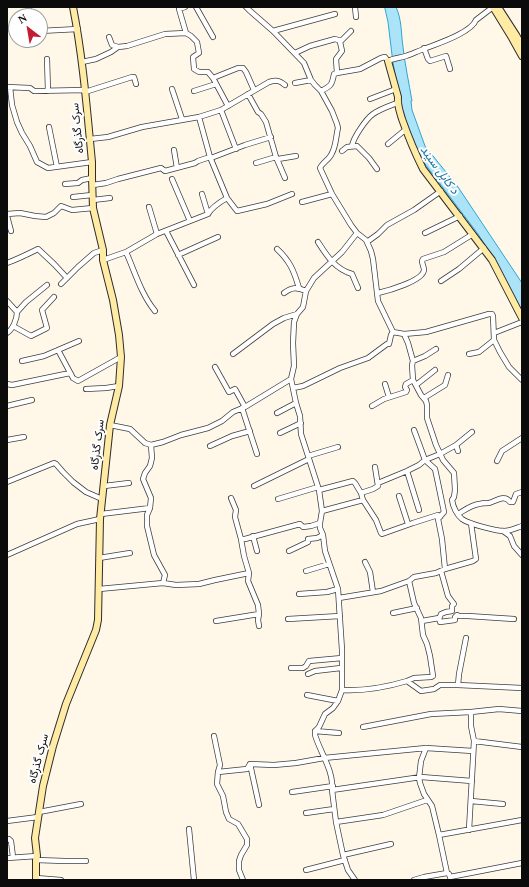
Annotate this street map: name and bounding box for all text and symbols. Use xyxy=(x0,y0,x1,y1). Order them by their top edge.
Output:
north arrow xyxy=(8,8,48,48)
text: N xyxy=(16,11,29,26)
street label: سرک گذرگاه xyxy=(70,102,88,154)
water label: د کابل سيند xyxy=(416,144,460,198)
street label: سرک گذرگاه xyxy=(89,419,109,471)
street label: سرک گذرگاه xyxy=(27,733,53,785)

